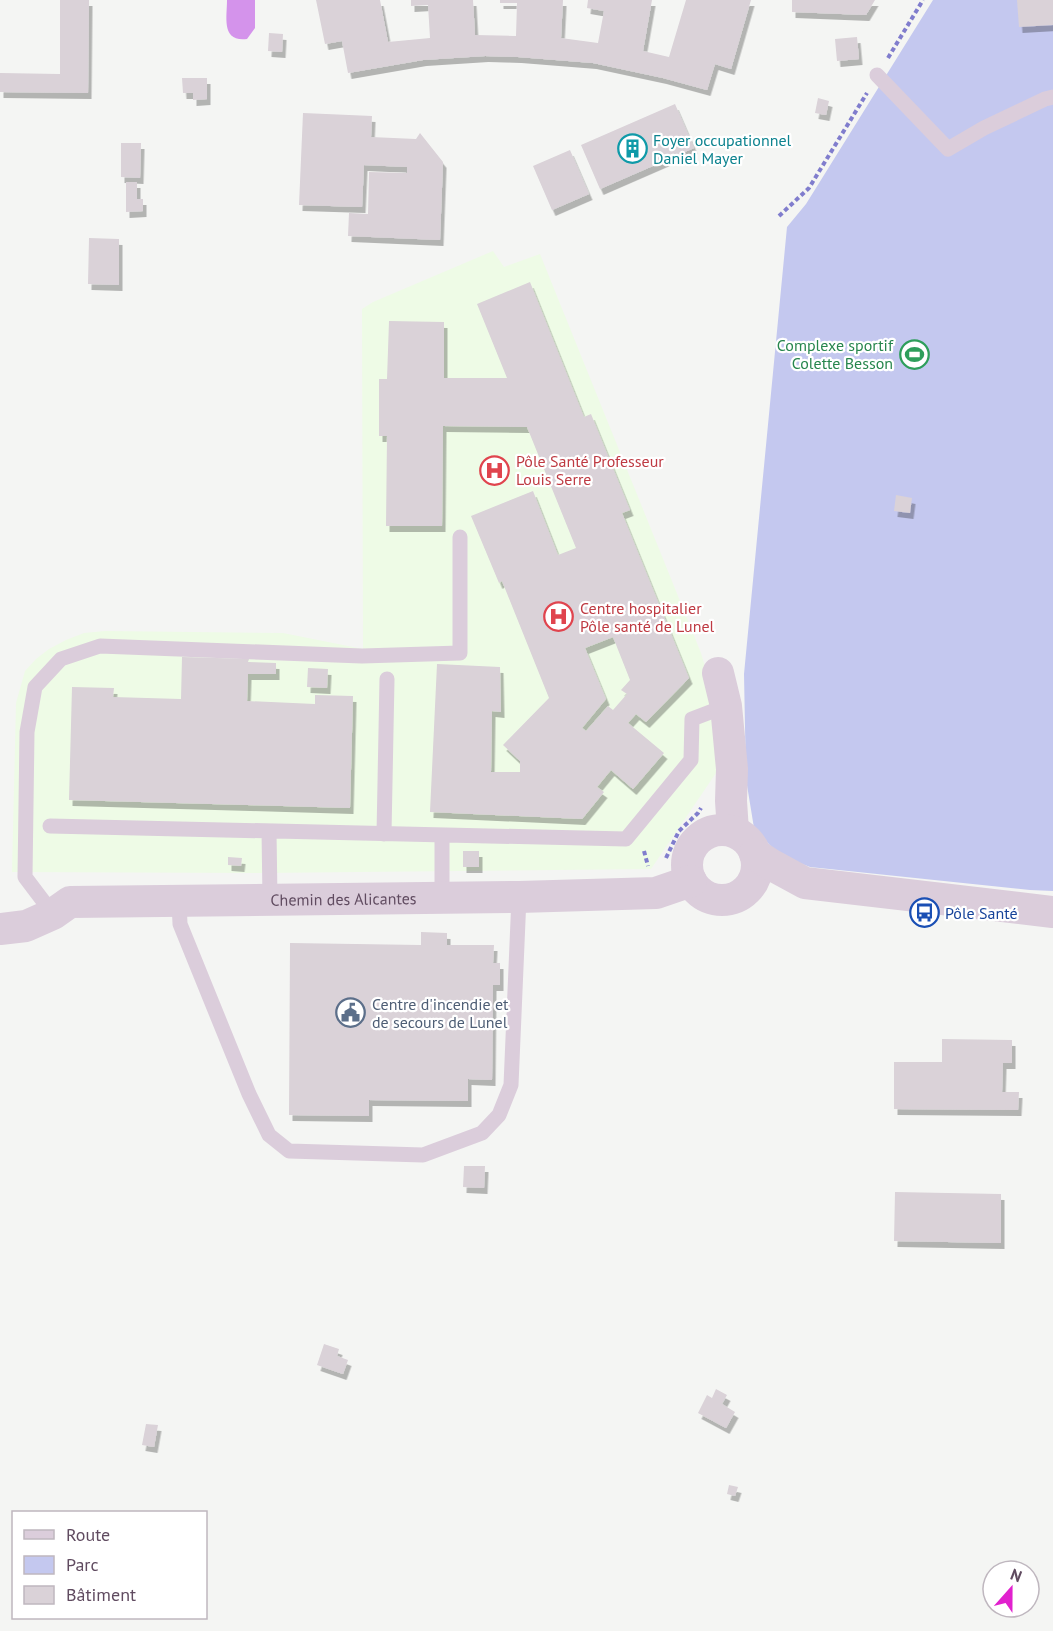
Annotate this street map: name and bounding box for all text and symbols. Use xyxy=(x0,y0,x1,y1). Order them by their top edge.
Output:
place label: Foyer occupationnel Daniel Mayer xyxy=(653,130,792,168)
building icon: Foyer occupationnel Daniel Mayer xyxy=(616,133,648,165)
place label: Complexe sportif Colette Besson xyxy=(777,335,894,373)
sports icon: Complexe sportif Colette Besson xyxy=(898,338,930,370)
place label: Pôle Santé Professeur Louis Serre xyxy=(516,451,664,489)
hospital icon: Pôle Santé Professeur Louis Serre xyxy=(479,454,511,486)
place label: Centre hospitalier Pôle santé de Lunel xyxy=(580,598,715,636)
hospital icon: Centre hospitalier Pôle santé de Lunel xyxy=(543,601,575,633)
street label: Chemin des Alicantes xyxy=(270,888,417,910)
bus stop icon: Pôle Santé xyxy=(908,897,940,929)
place label: Pôle Santé xyxy=(945,903,1018,923)
place label: Centre d'incendie et de secours de Lunel xyxy=(372,994,509,1032)
public building icon: Centre d'incendie et de secours de Lunel xyxy=(335,997,367,1029)
legend xyxy=(12,1511,207,1619)
text: Route xyxy=(66,1523,110,1546)
text: Parc xyxy=(66,1553,99,1576)
north arrow xyxy=(981,1559,1041,1619)
text: N xyxy=(1008,1564,1025,1586)
text: Bâtiment xyxy=(66,1583,136,1606)

